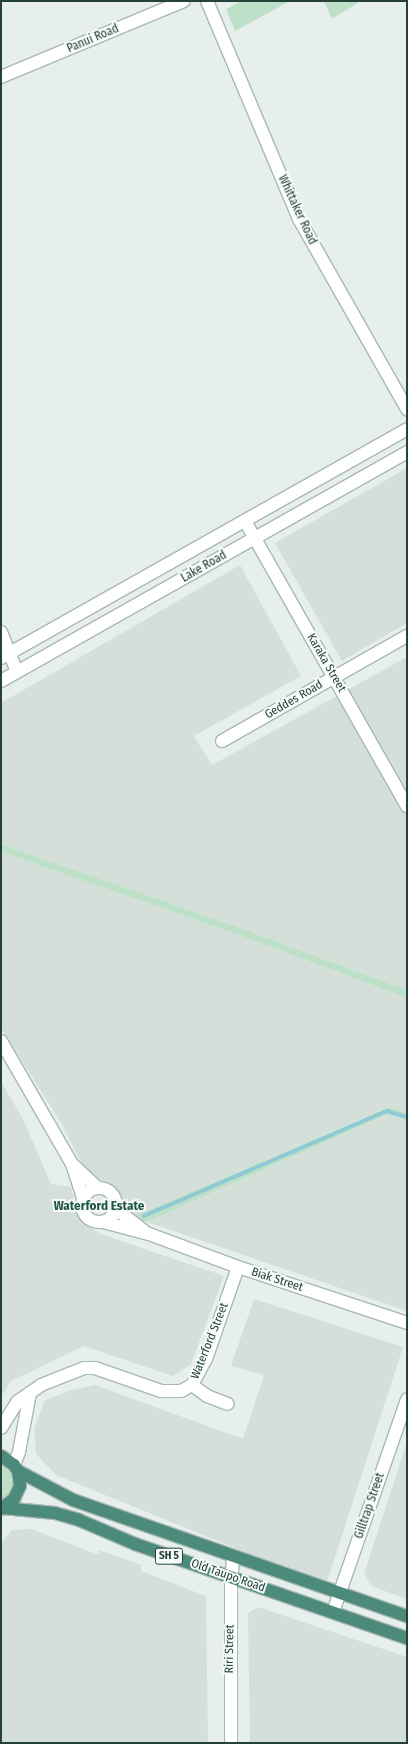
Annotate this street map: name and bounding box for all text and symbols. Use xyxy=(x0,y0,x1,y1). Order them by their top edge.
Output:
street label: Panui Road xyxy=(65,22,121,56)
street label: Whittaker Road xyxy=(275,173,319,247)
street label: Lake Road xyxy=(179,548,229,586)
street label: Karaka Street xyxy=(303,631,349,695)
street label: Geddes Road xyxy=(263,678,325,722)
district label: Waterford Estate xyxy=(54,1198,144,1214)
street label: Biak Street xyxy=(249,1265,305,1295)
street label: Waterford Street xyxy=(188,1301,232,1381)
street label: Gilltrap Street xyxy=(352,1471,388,1541)
road number: SH 5 xyxy=(154,1547,184,1565)
street label: Old Taupo Road xyxy=(189,1557,267,1595)
street label: Riri Street xyxy=(222,1624,238,1674)

